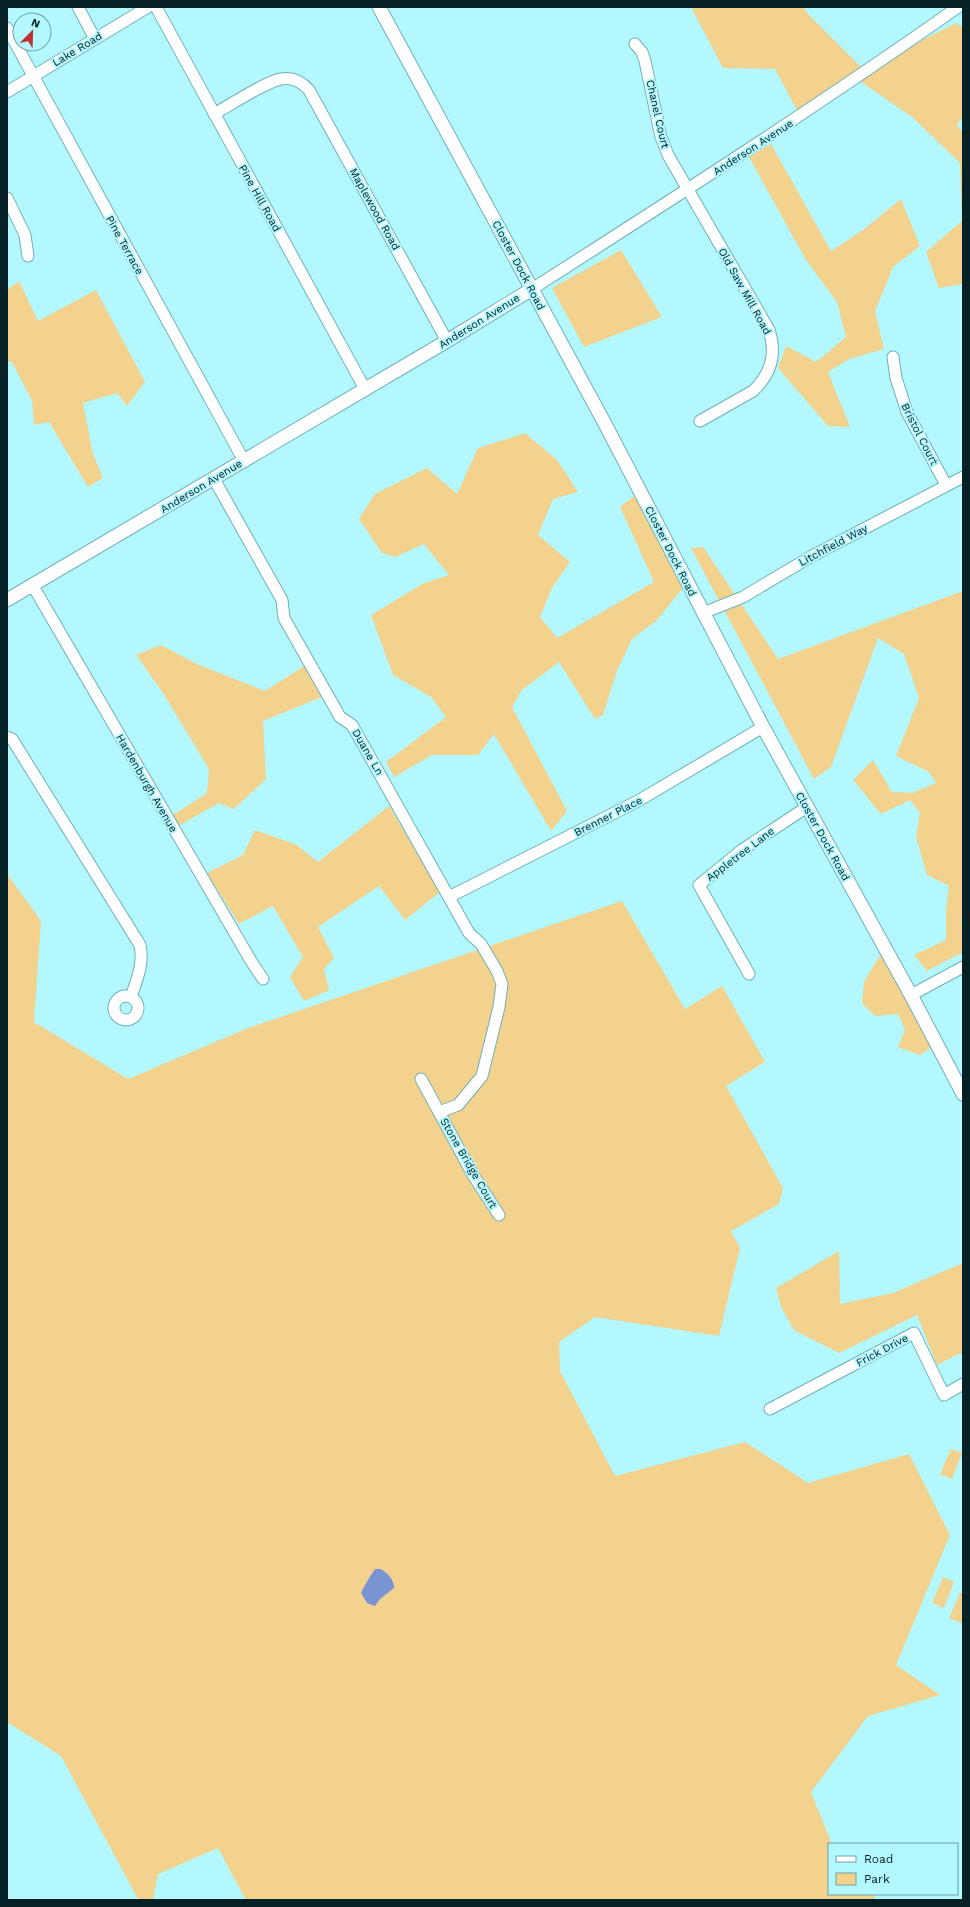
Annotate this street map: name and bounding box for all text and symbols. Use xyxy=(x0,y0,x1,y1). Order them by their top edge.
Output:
north arrow xyxy=(12,12,52,52)
text: N xyxy=(29,16,42,31)
street label: Lake Road xyxy=(50,29,105,69)
street label: Chanel Court xyxy=(643,78,672,150)
street label: Anderson Avenue xyxy=(711,117,796,178)
street label: Pine Hill Road xyxy=(236,163,283,234)
street label: Maplewood Road xyxy=(347,166,402,253)
street label: Pine Terrace xyxy=(103,213,146,277)
street label: Closter Dock Road xyxy=(489,218,548,312)
street label: Old Saw Mill Road xyxy=(715,246,774,337)
street label: Anderson Avenue xyxy=(436,291,522,352)
street label: Bristol Court xyxy=(898,401,941,468)
street label: Anderson Avenue xyxy=(158,457,244,516)
street label: Closter Dock Road xyxy=(642,504,699,599)
street label: Litchfield Way xyxy=(797,522,870,569)
street label: Duane Ln xyxy=(349,727,386,778)
street label: Hardenburgh Avenue xyxy=(113,732,180,835)
street label: Closter Dock Road xyxy=(793,790,852,883)
street label: Brenner Place xyxy=(572,794,644,839)
street label: Appletree Lane xyxy=(704,825,777,884)
street label: Stone Bridge Court xyxy=(437,1116,500,1211)
street label: Frick Drive xyxy=(854,1331,910,1370)
legend xyxy=(828,1843,958,1895)
text: Road xyxy=(864,1852,893,1866)
text: Park xyxy=(864,1872,890,1886)

